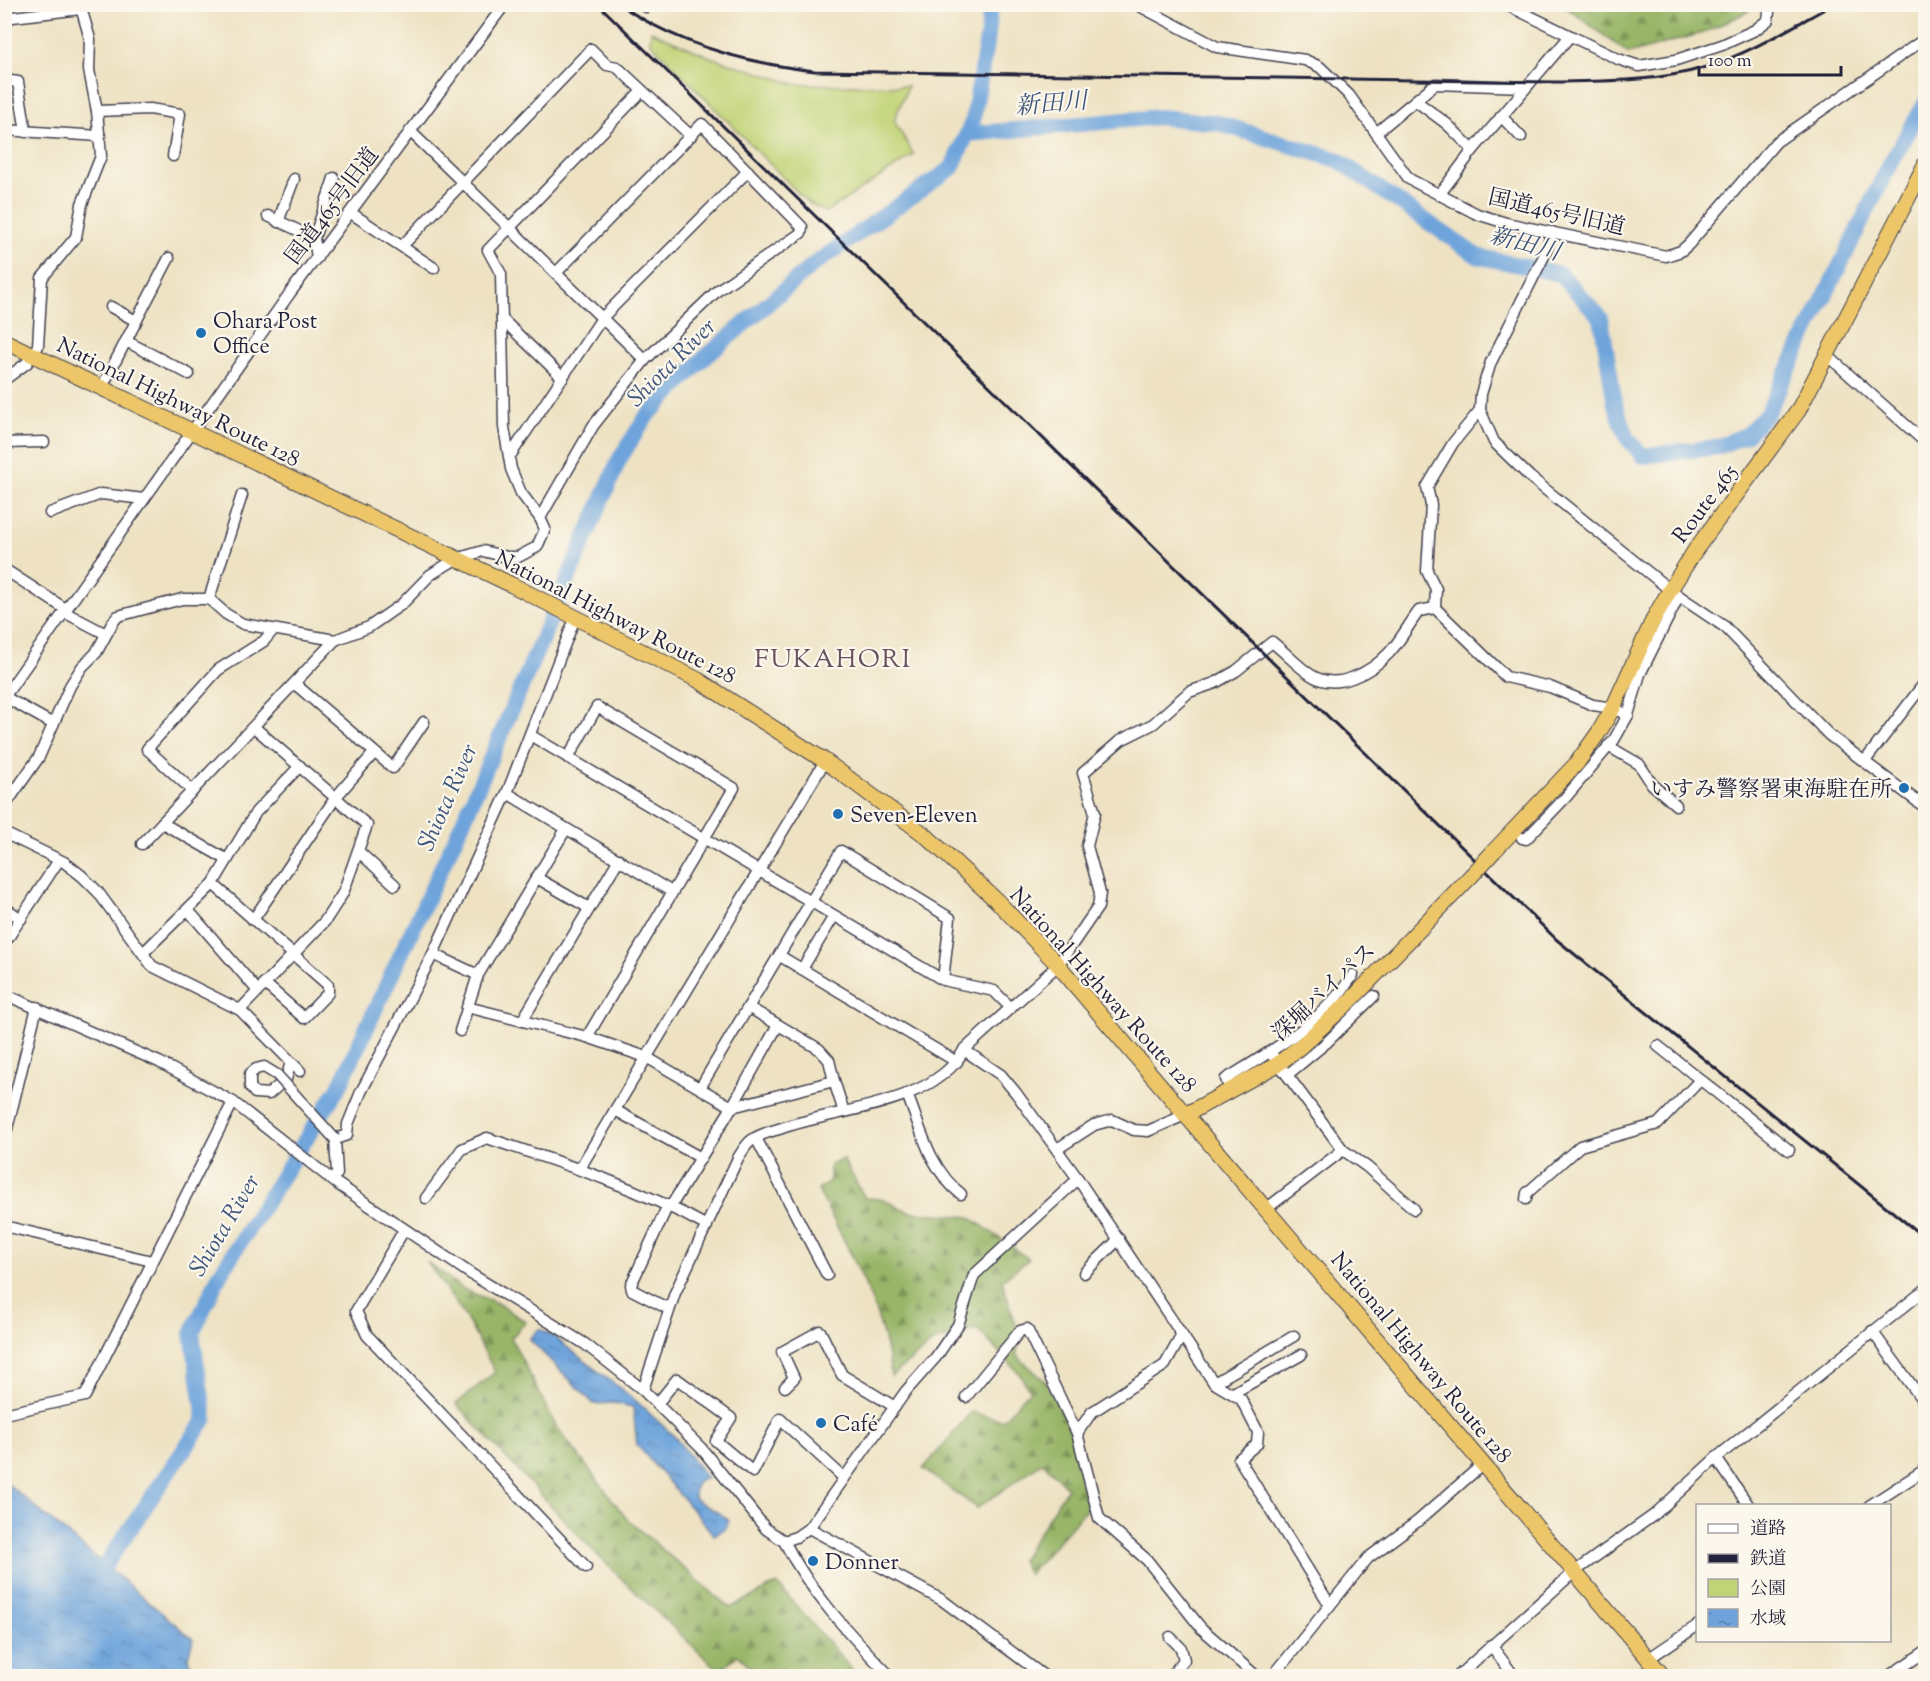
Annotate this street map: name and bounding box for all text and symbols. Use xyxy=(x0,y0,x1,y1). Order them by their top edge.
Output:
scale bar xyxy=(1699,39,1842,77)
text: 100 m xyxy=(1708,49,1752,75)
water label: 新田川 xyxy=(1014,85,1092,125)
street label: 国道465号旧道 xyxy=(279,142,388,272)
street label: 国道465号旧道 xyxy=(1485,183,1628,245)
water label: 新田川 xyxy=(1485,219,1567,271)
place label: Ohara Post Office xyxy=(213,307,318,364)
water label: Shiota River xyxy=(620,311,725,416)
marker: Ohara Post Office xyxy=(194,326,208,340)
street label: National Highway Route 128 xyxy=(51,331,305,477)
street label: Route 465 xyxy=(1666,458,1747,551)
street label: National Highway Route 128 xyxy=(488,544,741,694)
district label: FUKAHORI xyxy=(754,642,912,679)
water label: Shiota River xyxy=(410,738,488,857)
place label: いすみ警察署東海駐在所 xyxy=(1650,775,1892,807)
marker: いすみ警察署東海駐在所 xyxy=(1897,781,1911,795)
place label: Seven-Eleven xyxy=(850,801,978,833)
marker: Seven-Eleven xyxy=(831,807,845,821)
street label: National Highway Route 128 xyxy=(1001,881,1203,1101)
street label: 深堀バイパス xyxy=(1266,937,1384,1050)
water label: Shiota River xyxy=(182,1168,270,1284)
street label: National Highway Route 128 xyxy=(1322,1246,1518,1471)
place label: Café xyxy=(833,1410,878,1442)
marker: Café xyxy=(814,1416,828,1430)
legend xyxy=(1696,1504,1891,1642)
text: 道路 xyxy=(1750,1517,1786,1543)
text: 鉄道 xyxy=(1750,1547,1786,1573)
place label: Donner xyxy=(825,1548,899,1580)
marker: Donner xyxy=(806,1554,820,1568)
text: 公園 xyxy=(1750,1577,1786,1603)
text: 水域 xyxy=(1750,1607,1786,1633)

